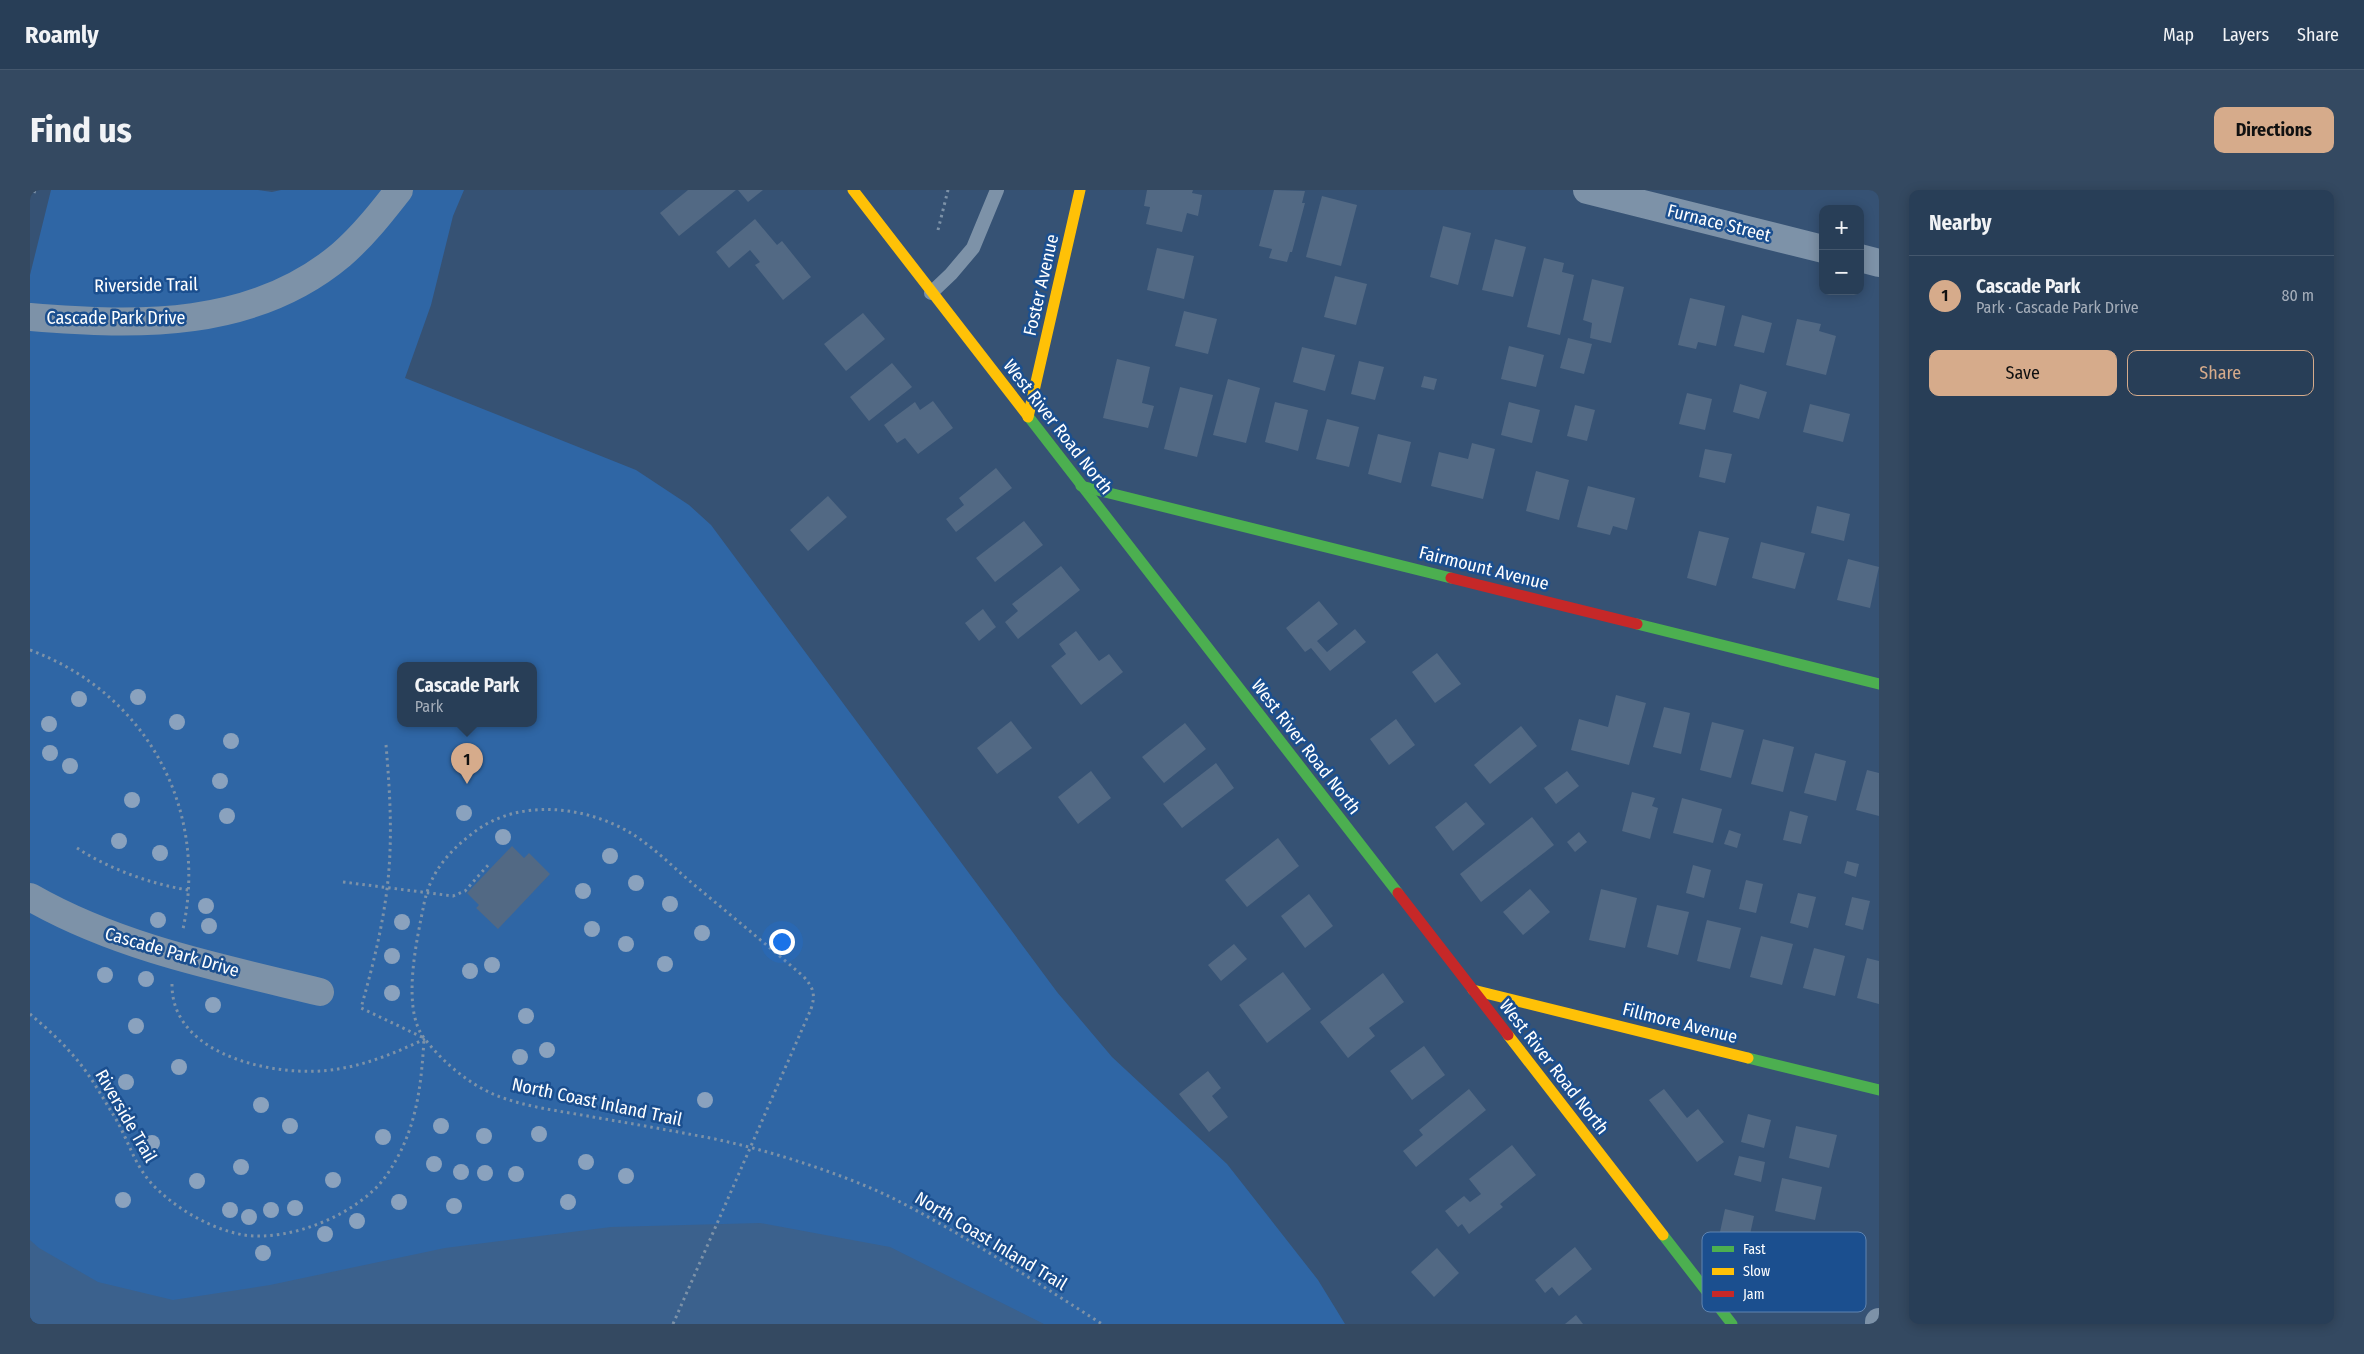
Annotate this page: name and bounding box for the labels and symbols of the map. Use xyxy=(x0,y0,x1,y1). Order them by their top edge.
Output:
street label: Furnace Street xyxy=(1665,200,1773,247)
street label: Foster Avenue xyxy=(1019,232,1063,338)
street label: Riverside Trail xyxy=(94,273,198,297)
street label: Cascade Park Drive xyxy=(47,307,185,329)
street label: West River Road North xyxy=(998,355,1118,499)
street label: Fairmount Avenue xyxy=(1417,541,1551,595)
street label: West River Road North xyxy=(1246,675,1366,819)
pin: 1 xyxy=(451,743,483,784)
street label: Cascade Park Drive xyxy=(102,922,242,982)
your location xyxy=(769,929,795,955)
street label: West River Road North xyxy=(1494,995,1614,1139)
street label: Fillmore Avenue xyxy=(1620,998,1740,1048)
street label: Riverside Trail xyxy=(91,1066,162,1167)
street label: North Coast Inland Trail xyxy=(510,1073,684,1131)
street label: North Coast Inland Trail xyxy=(911,1187,1071,1295)
legend xyxy=(1702,1232,1866,1312)
text: Fast xyxy=(1743,1241,1766,1258)
text: Slow xyxy=(1743,1263,1770,1280)
text: Jam xyxy=(1743,1286,1764,1303)

